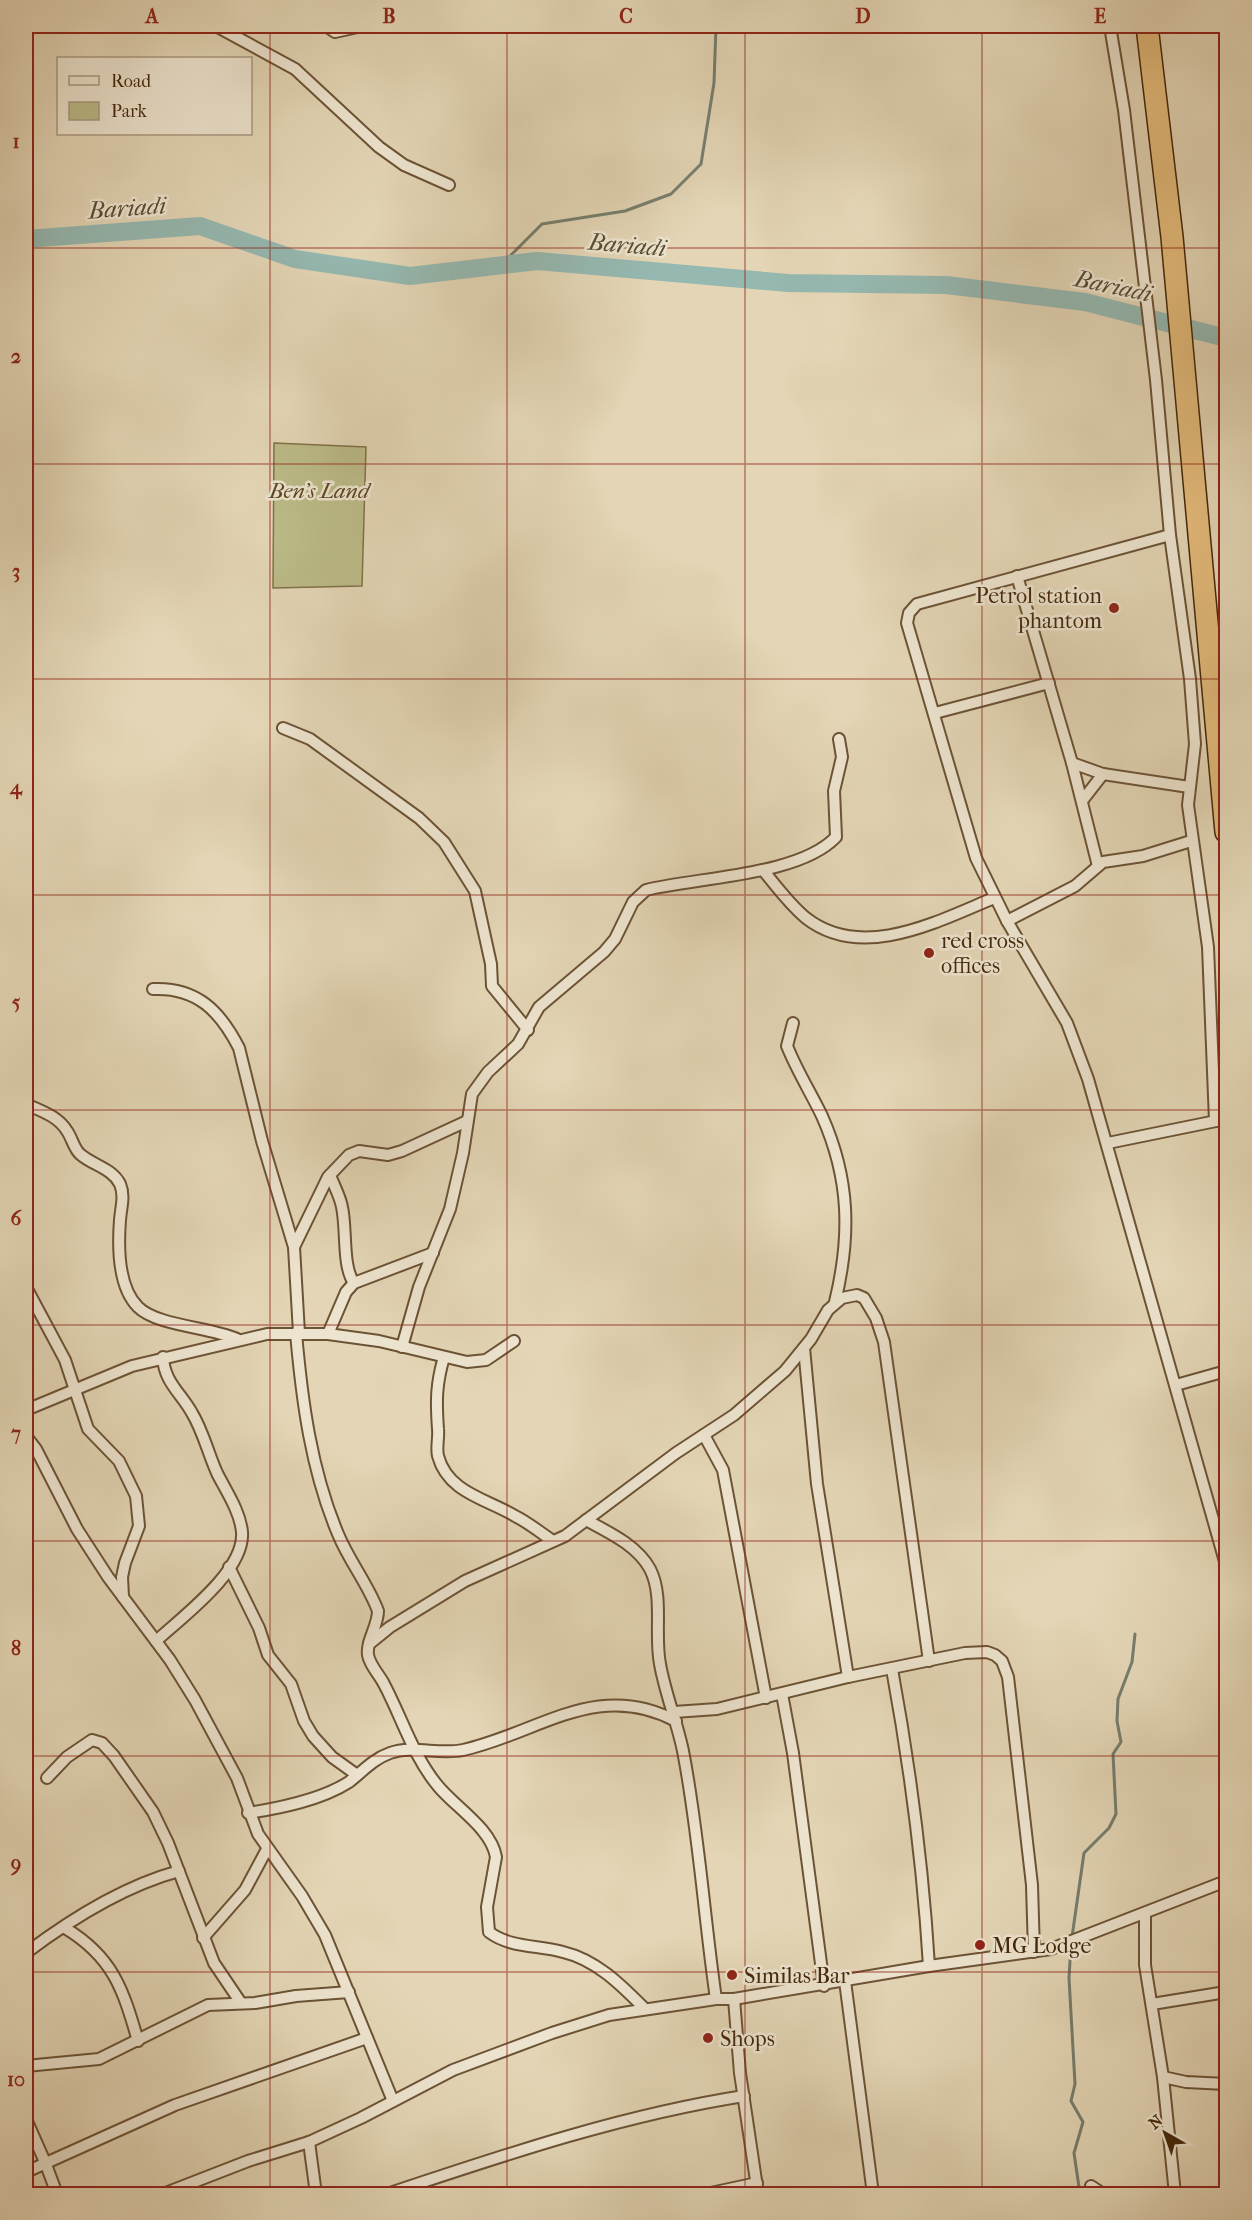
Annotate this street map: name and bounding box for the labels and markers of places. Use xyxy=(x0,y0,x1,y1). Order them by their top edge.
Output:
place label: Petrol station phantom xyxy=(975,583,1103,634)
marker: Petrol station phantom xyxy=(1107,601,1121,615)
place label: red cross offices xyxy=(941,928,1024,979)
marker: red cross offices xyxy=(922,946,936,960)
place label: MG Lodge xyxy=(992,1933,1091,1959)
marker: MG Lodge xyxy=(973,1938,987,1952)
place label: Similas Bar xyxy=(744,1963,850,1989)
marker: Similas Bar xyxy=(725,1968,739,1982)
place label: Shops xyxy=(720,2026,775,2052)
marker: Shops xyxy=(701,2031,715,2045)

